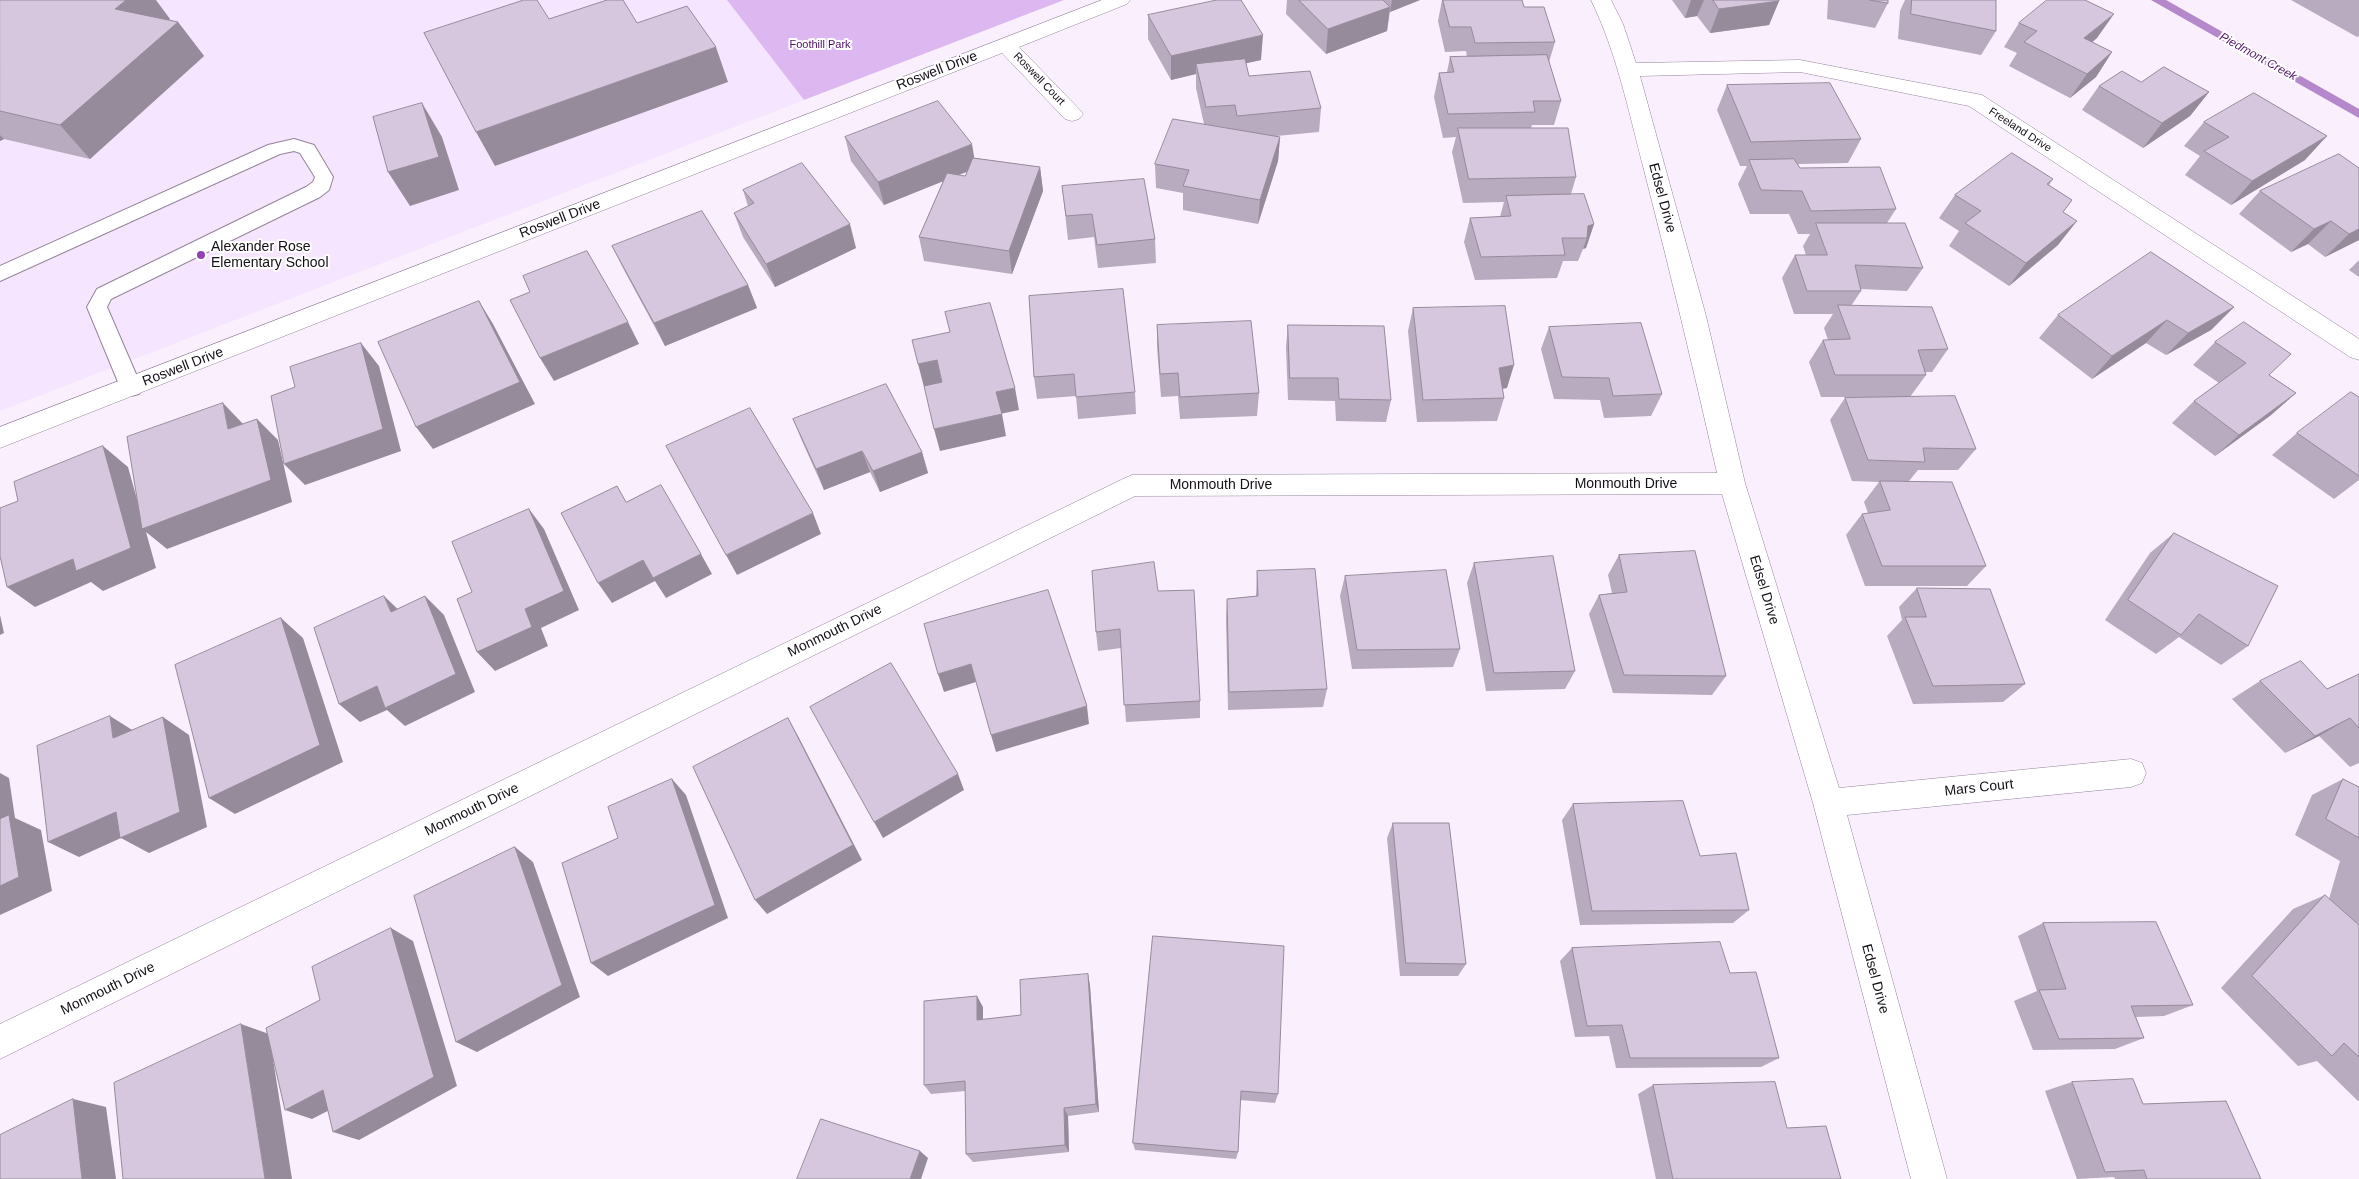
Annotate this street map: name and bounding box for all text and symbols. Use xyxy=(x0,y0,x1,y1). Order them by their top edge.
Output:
water label: Piedmont Creek xyxy=(2217,30,2299,84)
park label: Foothill Park xyxy=(789,38,851,52)
street label: Roswell Drive xyxy=(894,48,980,94)
street label: Roswell Court xyxy=(1010,50,1068,108)
street label: Freeland Drive xyxy=(1986,105,2054,155)
street label: Edsel Drive xyxy=(1645,161,1679,235)
street label: Roswell Drive xyxy=(517,196,603,242)
place label: Alexander Rose Elementary School xyxy=(211,239,329,272)
marker: Alexander Rose Elementary School xyxy=(195,249,207,261)
street label: Roswell Drive xyxy=(140,344,226,390)
street label: Monmouth Drive xyxy=(1575,476,1677,492)
street label: Monmouth Drive xyxy=(1170,477,1272,493)
street label: Edsel Drive xyxy=(1746,553,1782,627)
street label: Monmouth Drive xyxy=(785,601,885,661)
street label: Mars Court xyxy=(1944,776,2014,800)
street label: Monmouth Drive xyxy=(422,780,522,840)
street label: Edsel Drive xyxy=(1858,942,1892,1016)
street label: Monmouth Drive xyxy=(58,959,158,1019)

